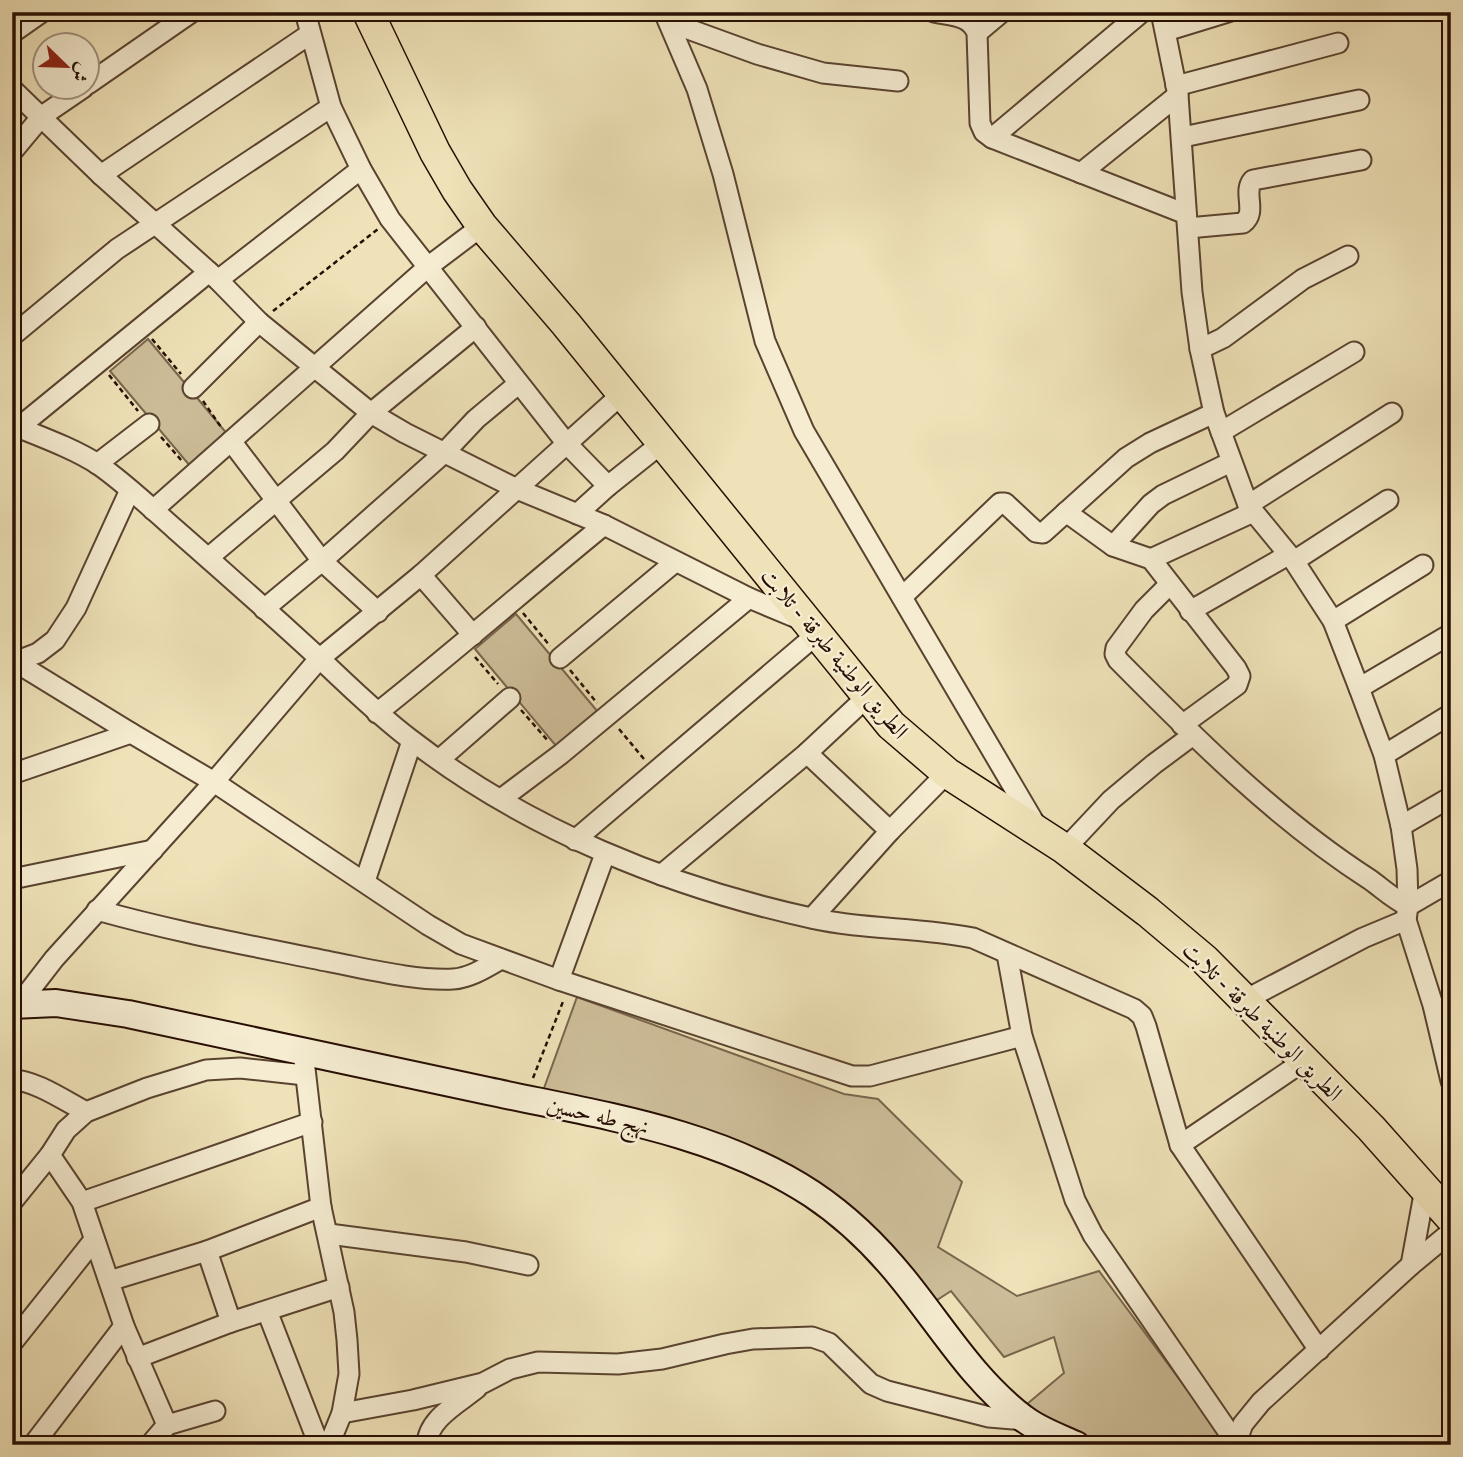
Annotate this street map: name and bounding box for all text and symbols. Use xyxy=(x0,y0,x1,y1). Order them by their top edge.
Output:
north arrow xyxy=(32,32,102,102)
text: ش xyxy=(66,59,95,86)
street label: الطريق الوطنية طبرقة - تلابت xyxy=(755,562,915,745)
street label: الطريق الوطنية طبرقة - تلابت xyxy=(1177,935,1349,1107)
street label: نهج طه حسين xyxy=(543,1090,652,1147)

